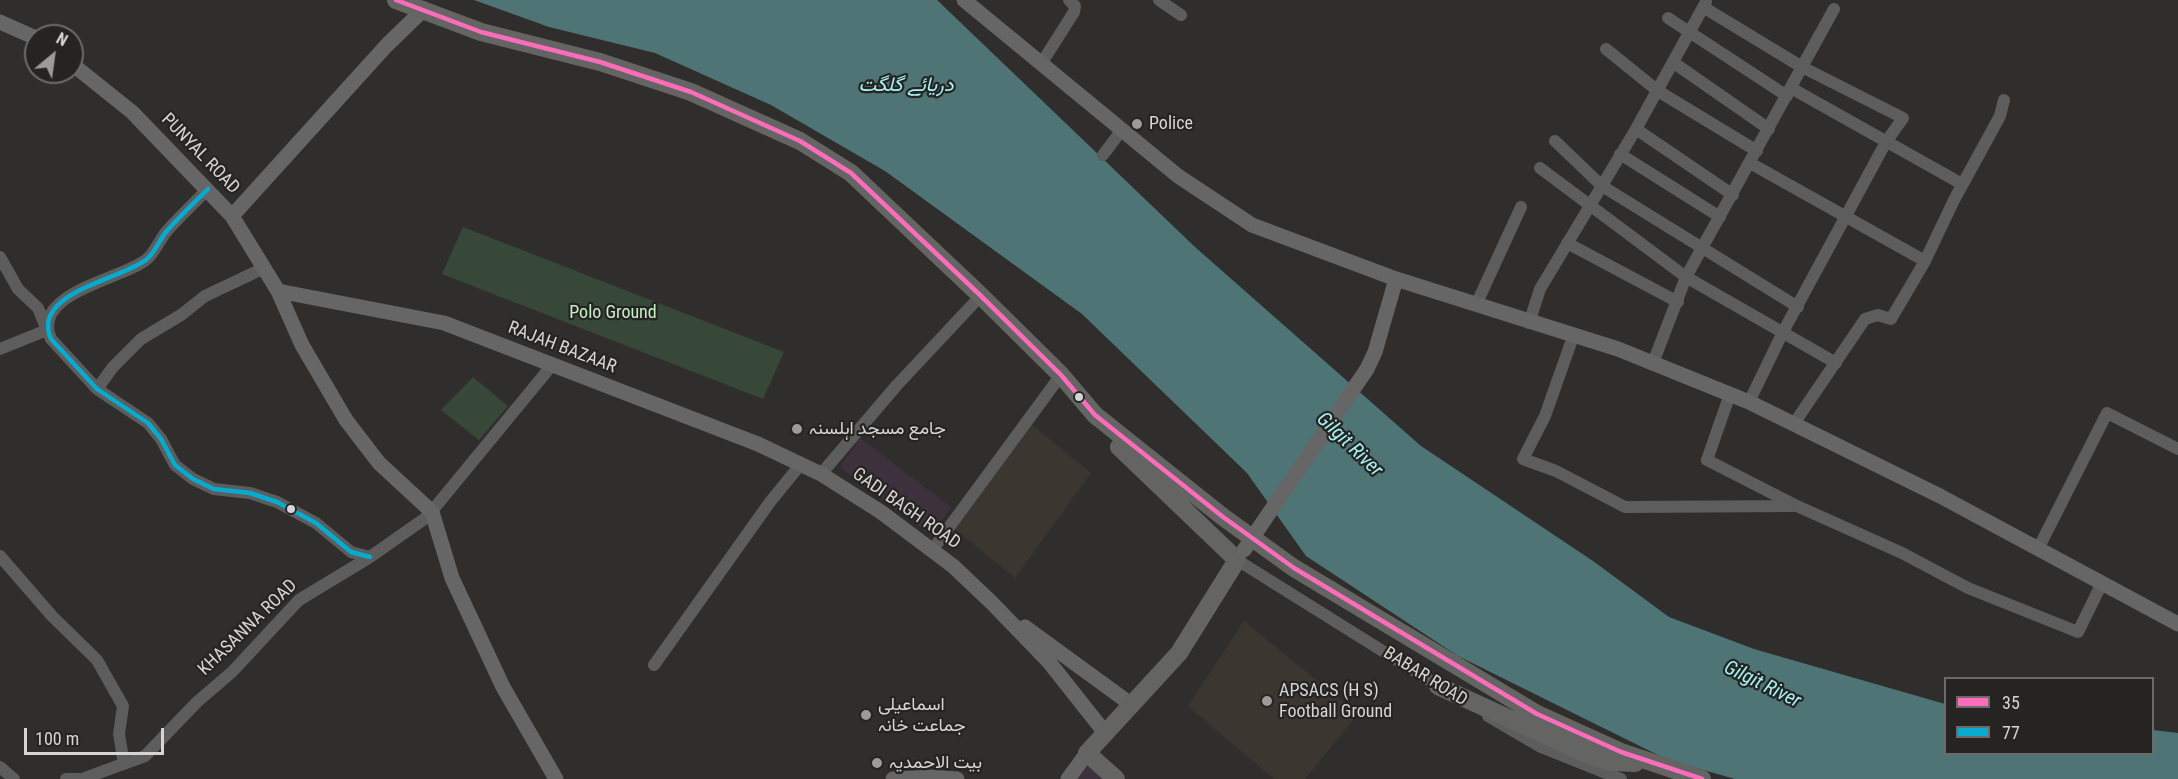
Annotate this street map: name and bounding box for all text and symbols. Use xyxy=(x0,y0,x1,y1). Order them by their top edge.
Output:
north arrow xyxy=(24,24,84,84)
text: N xyxy=(53,29,71,50)
water label: دریائے گلگت xyxy=(859,74,953,98)
street label: PUNYAL ROAD xyxy=(156,109,244,199)
place label: Police xyxy=(1149,113,1193,135)
marker: Police xyxy=(1130,117,1144,131)
park label: Polo Ground xyxy=(569,302,657,324)
street label: RAJAH BAZAAR xyxy=(505,317,619,379)
unlabelled marker xyxy=(1073,391,1085,403)
water label: Gilgit River xyxy=(1311,408,1387,482)
place label: جامع مسجد اہلسنہ xyxy=(809,418,946,440)
marker: جامع مسجد اہلسنہ xyxy=(790,422,804,436)
street label: GADI BAGH ROAD xyxy=(848,464,964,554)
unlabelled marker xyxy=(285,503,297,515)
street label: KHASANNA ROAD xyxy=(194,575,302,681)
street label: BABAR ROAD xyxy=(1379,643,1471,711)
water label: Gilgit River xyxy=(1720,656,1804,714)
legend xyxy=(1944,677,2154,755)
place label: APSACS (H S) Football Ground xyxy=(1279,680,1392,722)
text: 35 xyxy=(2002,692,2020,713)
place label: اسماعیلی جماعت خانہ xyxy=(878,694,966,736)
marker: APSACS (H S) Football Ground xyxy=(1260,694,1274,708)
marker: اسماعیلی جماعت خانہ xyxy=(859,708,873,722)
scale bar xyxy=(27,716,166,754)
text: 77 xyxy=(2002,722,2020,743)
text: 100 m xyxy=(35,728,79,749)
place label: بیت الاحمدیہ xyxy=(889,752,982,774)
marker: بیت الاحمدیہ xyxy=(870,756,884,770)

